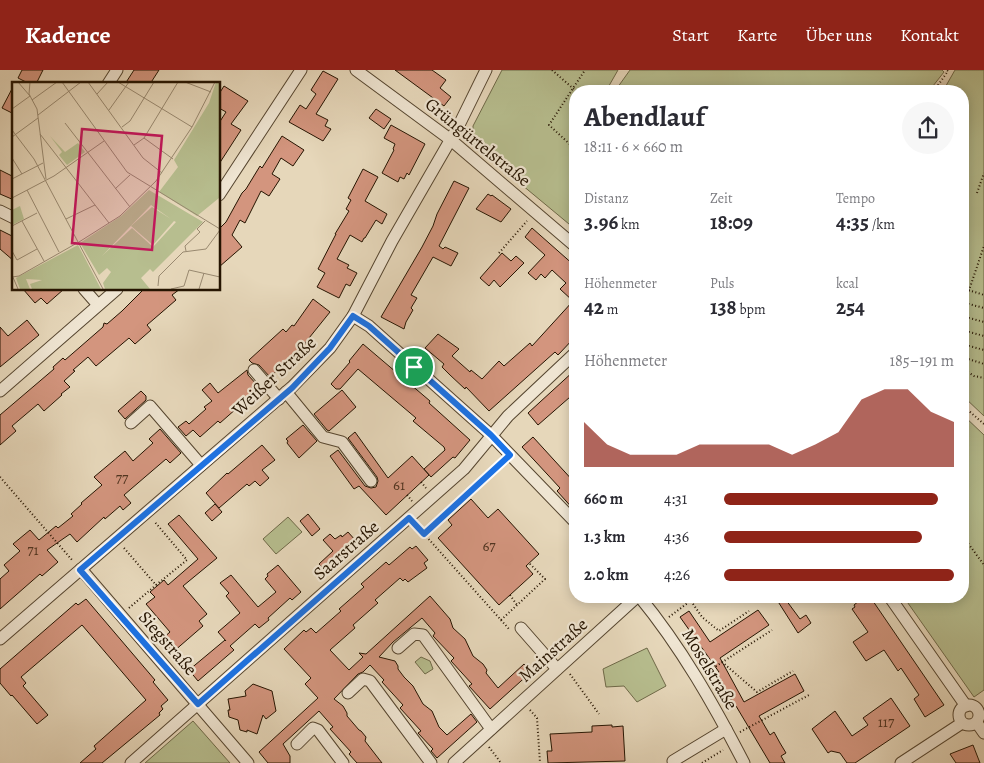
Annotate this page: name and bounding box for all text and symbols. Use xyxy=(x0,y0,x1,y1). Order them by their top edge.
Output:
text: Kadence xyxy=(25,19,111,51)
text: Start xyxy=(672,23,709,47)
text: Karte xyxy=(737,23,777,47)
text: Über uns xyxy=(805,23,872,47)
text: Kontakt xyxy=(900,23,959,47)
inset map xyxy=(12,82,220,290)
street label: Grüngürtelstraße xyxy=(420,92,536,192)
text: Abendlauf xyxy=(584,98,705,136)
button: share xyxy=(902,102,954,154)
text: 18:11 · 6 × 660 m xyxy=(584,136,683,158)
text: Distanz xyxy=(584,189,629,208)
text: Zeit xyxy=(710,189,733,208)
text: Tempo xyxy=(836,189,875,208)
text: 3.96 xyxy=(584,208,618,236)
text: 18:09 xyxy=(710,208,753,236)
text: 4:35 xyxy=(836,208,869,236)
text: km xyxy=(618,215,640,234)
text: /km xyxy=(869,215,895,234)
text: Höhenmeter xyxy=(584,274,657,293)
text: Puls xyxy=(710,274,734,293)
text: kcal xyxy=(836,274,858,293)
text: 42 xyxy=(584,293,604,321)
text: 138 xyxy=(710,293,737,321)
text: 254 xyxy=(836,293,865,321)
text: m xyxy=(604,300,618,319)
text: bpm xyxy=(737,300,766,319)
street label: Weißer Straße xyxy=(226,331,321,422)
pin xyxy=(393,346,435,388)
text: Höhenmeter xyxy=(584,350,667,372)
text: 185–191 m xyxy=(889,350,954,372)
icon: arrive xyxy=(400,353,428,381)
house number: 77 xyxy=(116,468,129,488)
house number: 61 xyxy=(393,475,405,495)
text: 660 m xyxy=(584,488,623,510)
text: 4:31 xyxy=(664,488,687,510)
street label: Saarstraße xyxy=(308,515,384,585)
text: 1.3 km xyxy=(584,526,625,548)
text: 4:36 xyxy=(664,526,689,548)
house number: 67 xyxy=(482,536,496,556)
house number: 71 xyxy=(27,540,39,560)
text: 2.0 km xyxy=(584,564,629,586)
text: 4:26 xyxy=(664,564,690,586)
street label: Siegstraße xyxy=(133,606,203,680)
street label: Mainstraße xyxy=(513,613,593,687)
street label: Moselstraße xyxy=(676,624,744,714)
house number: 117 xyxy=(878,712,895,732)

